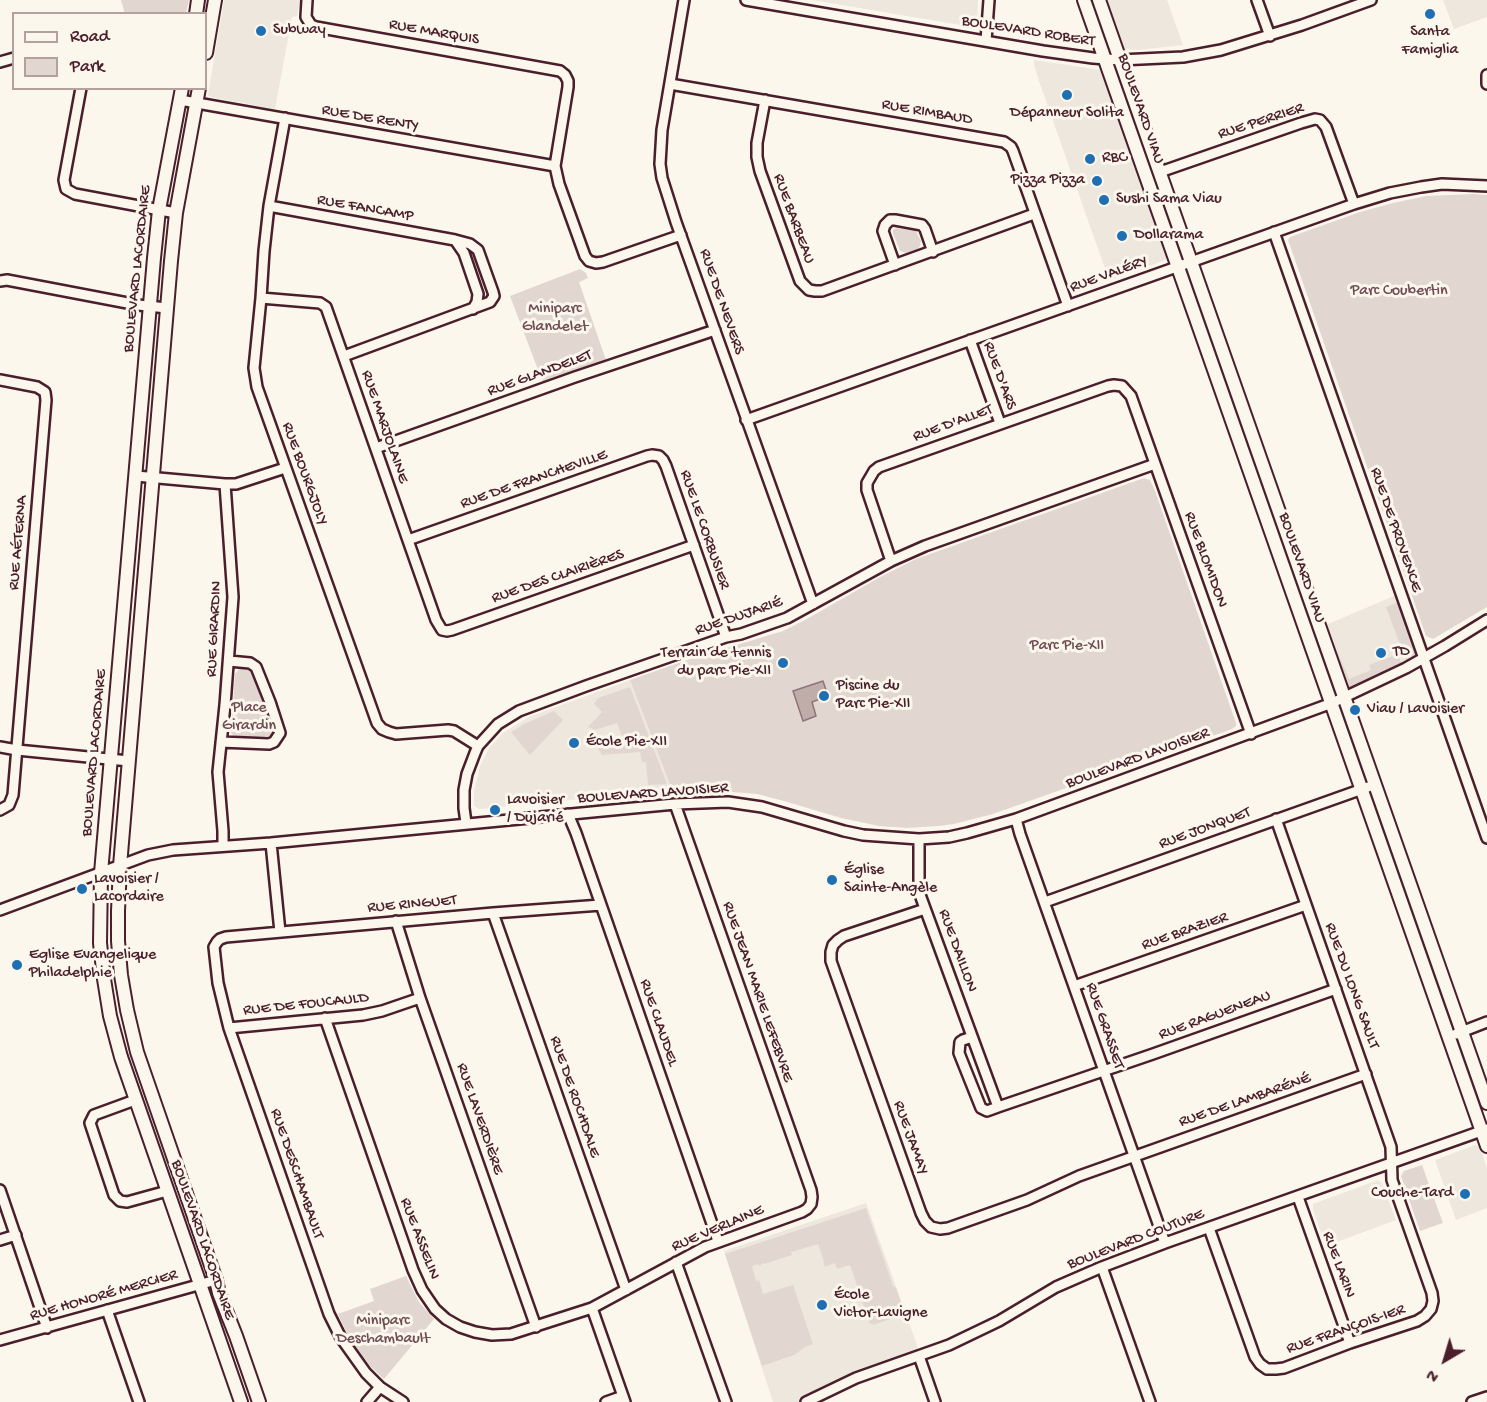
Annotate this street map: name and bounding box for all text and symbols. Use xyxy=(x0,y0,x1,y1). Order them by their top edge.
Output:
marker: Santa Famiglia xyxy=(1423,7,1437,21)
legend xyxy=(12,12,207,90)
street label: BOULEVARD ROBERT xyxy=(960,12,1096,52)
street label: RUE MARQUIS xyxy=(387,16,481,50)
place label: Subway xyxy=(273,21,326,41)
place label: Santa Famiglia xyxy=(1402,23,1458,61)
marker: Subway xyxy=(254,24,268,38)
text: Road xyxy=(70,27,109,48)
street label: BOULEVARD VIAU xyxy=(1112,51,1168,167)
text: Park xyxy=(70,57,104,78)
marker: Dépanneur Solita xyxy=(1060,88,1074,102)
street label: RUE RIMBAUD xyxy=(880,96,974,130)
street label: RUE PERRIER xyxy=(1216,99,1306,145)
street label: RUE DE RENTY xyxy=(320,101,420,137)
place label: Dépanneur Solita xyxy=(1010,104,1124,124)
place label: RBC xyxy=(1102,149,1127,169)
marker: RBC xyxy=(1083,152,1097,166)
street label: RUE BARBEAU xyxy=(768,171,818,267)
place label: Pizza Pizza xyxy=(1011,171,1085,191)
marker: Pizza Pizza xyxy=(1090,174,1104,188)
street label: BOULEVARD LACORDAIRE xyxy=(120,185,156,353)
place label: Sushi Sama Viau xyxy=(1116,190,1222,210)
street label: RUE FANCAMP xyxy=(315,191,415,227)
marker: Sushi Sama Viau xyxy=(1097,193,1111,207)
place label: Dollarama xyxy=(1134,226,1203,246)
marker: Dollarama xyxy=(1115,229,1129,243)
street label: RUE DE NEVERS xyxy=(694,247,748,357)
street label: RUE VALÉRY xyxy=(1067,252,1151,298)
park label: Parc Coubertin xyxy=(1350,282,1448,302)
park label: Miniparc Glandelet xyxy=(522,300,588,338)
street label: RUE D'ARS xyxy=(978,339,1020,413)
street label: RUE GLANDELET xyxy=(485,346,595,402)
street label: RUE MARJOLAINE xyxy=(356,368,412,486)
street label: RUE D'ALLET xyxy=(911,401,995,447)
street label: RUE BOURGJOLY xyxy=(276,420,332,528)
street label: RUE DE FRANCHEVILLE xyxy=(458,446,610,514)
street label: RUE DE PROVENCE xyxy=(1365,465,1425,595)
street label: RUE LE CORBUSIER xyxy=(675,468,733,592)
street label: RUE AÉTERNA xyxy=(5,495,33,591)
street label: RUE BLOMIDON xyxy=(1179,509,1231,611)
street label: BOULEVARD VIAU xyxy=(1273,510,1329,626)
street label: RUE DES CLAIRIÈRES xyxy=(489,545,627,609)
street label: RUE GIRARDIN xyxy=(203,580,227,678)
street label: RUE DUJARIÉ xyxy=(693,593,785,641)
park label: Parc Pie-XII xyxy=(1030,637,1104,657)
place label: TD xyxy=(1393,643,1410,663)
place label: Terrain de tennis du parc Pie-XII xyxy=(661,644,771,682)
marker: TD xyxy=(1374,646,1388,660)
marker: Terrain de tennis du parc Pie-XII xyxy=(776,656,790,670)
street label: BOULEVARD LACORDAIRE xyxy=(78,669,112,837)
place label: Piscine du Parc Pie-XII xyxy=(836,677,910,715)
marker: Piscine du Parc Pie-XII xyxy=(817,689,831,703)
park label: Place Girardin xyxy=(222,699,276,737)
place label: Viau / Lavoisier xyxy=(1367,700,1464,720)
marker: Viau / Lavoisier xyxy=(1348,703,1362,717)
street label: BOULEVARD LAVOISIER xyxy=(1064,724,1212,794)
place label: École Pie-XII xyxy=(586,733,667,753)
marker: École Pie-XII xyxy=(567,736,581,750)
street label: BOULEVARD LAVOISIER xyxy=(577,779,729,809)
place label: Lavoisier / Dujarié xyxy=(507,791,564,829)
marker: Lavoisier / Dujarié xyxy=(488,803,502,817)
street label: RUE JONQUET xyxy=(1157,804,1253,854)
place label: Église Sainte-Angèle xyxy=(844,861,937,899)
place label: Lavoisier / Lacordaire xyxy=(94,870,164,908)
marker: Église Sainte-Angèle xyxy=(825,873,839,887)
marker: Lavoisier / Lacordaire xyxy=(75,882,89,896)
street label: RUE RINGUET xyxy=(367,892,457,918)
street label: RUE JEAN MARIE LEFEBVRE xyxy=(717,899,797,1085)
street label: RUE DAILLON xyxy=(933,907,981,995)
street label: RUE BRAZIER xyxy=(1139,908,1231,956)
street label: RUE DU LONG SAULT xyxy=(1319,920,1383,1052)
place label: Eglise Evangelique Philadelphie xyxy=(29,946,156,984)
marker: Eglise Evangelique Philadelphie xyxy=(10,958,24,972)
street label: RUE CLAUDEL xyxy=(634,977,682,1069)
street label: RUE GRASSET xyxy=(1080,980,1128,1072)
street label: RUE RAGUENEAU xyxy=(1156,987,1274,1045)
street label: RUE DE FOUCAULD xyxy=(242,989,370,1021)
street label: RUE DE ROCHDALE xyxy=(544,1034,604,1160)
street label: RUE LAVERDIÈRE xyxy=(451,1061,507,1177)
street label: RUE DE LAMBARÉNÉ xyxy=(1176,1069,1314,1133)
street label: RUE JAMAY xyxy=(888,1098,932,1178)
street label: RUE DESCHAMBAULT xyxy=(265,1106,327,1242)
street label: BOULEVARD LACORDAIRE xyxy=(166,1158,238,1322)
place label: Couche-Tard xyxy=(1371,1184,1453,1204)
marker: Couche-Tard xyxy=(1458,1187,1472,1201)
street label: RUE ASSELIN xyxy=(395,1196,443,1282)
street label: RUE VERLAINE xyxy=(669,1201,767,1257)
street label: BOULEVARD COUTURE xyxy=(1065,1205,1207,1275)
street label: RUE LARIN xyxy=(1317,1229,1359,1301)
street label: RUE HONORÉ MERCIER xyxy=(28,1266,180,1326)
place label: École Victor-Lavigne xyxy=(834,1286,928,1324)
marker: École Victor-Lavigne xyxy=(815,1298,829,1312)
street label: RUE FRANÇOIS-IER xyxy=(1284,1301,1408,1359)
park label: Miniparc Deschambault xyxy=(336,1312,430,1350)
north arrow xyxy=(1415,1330,1475,1390)
text: N xyxy=(1424,1364,1444,1385)

